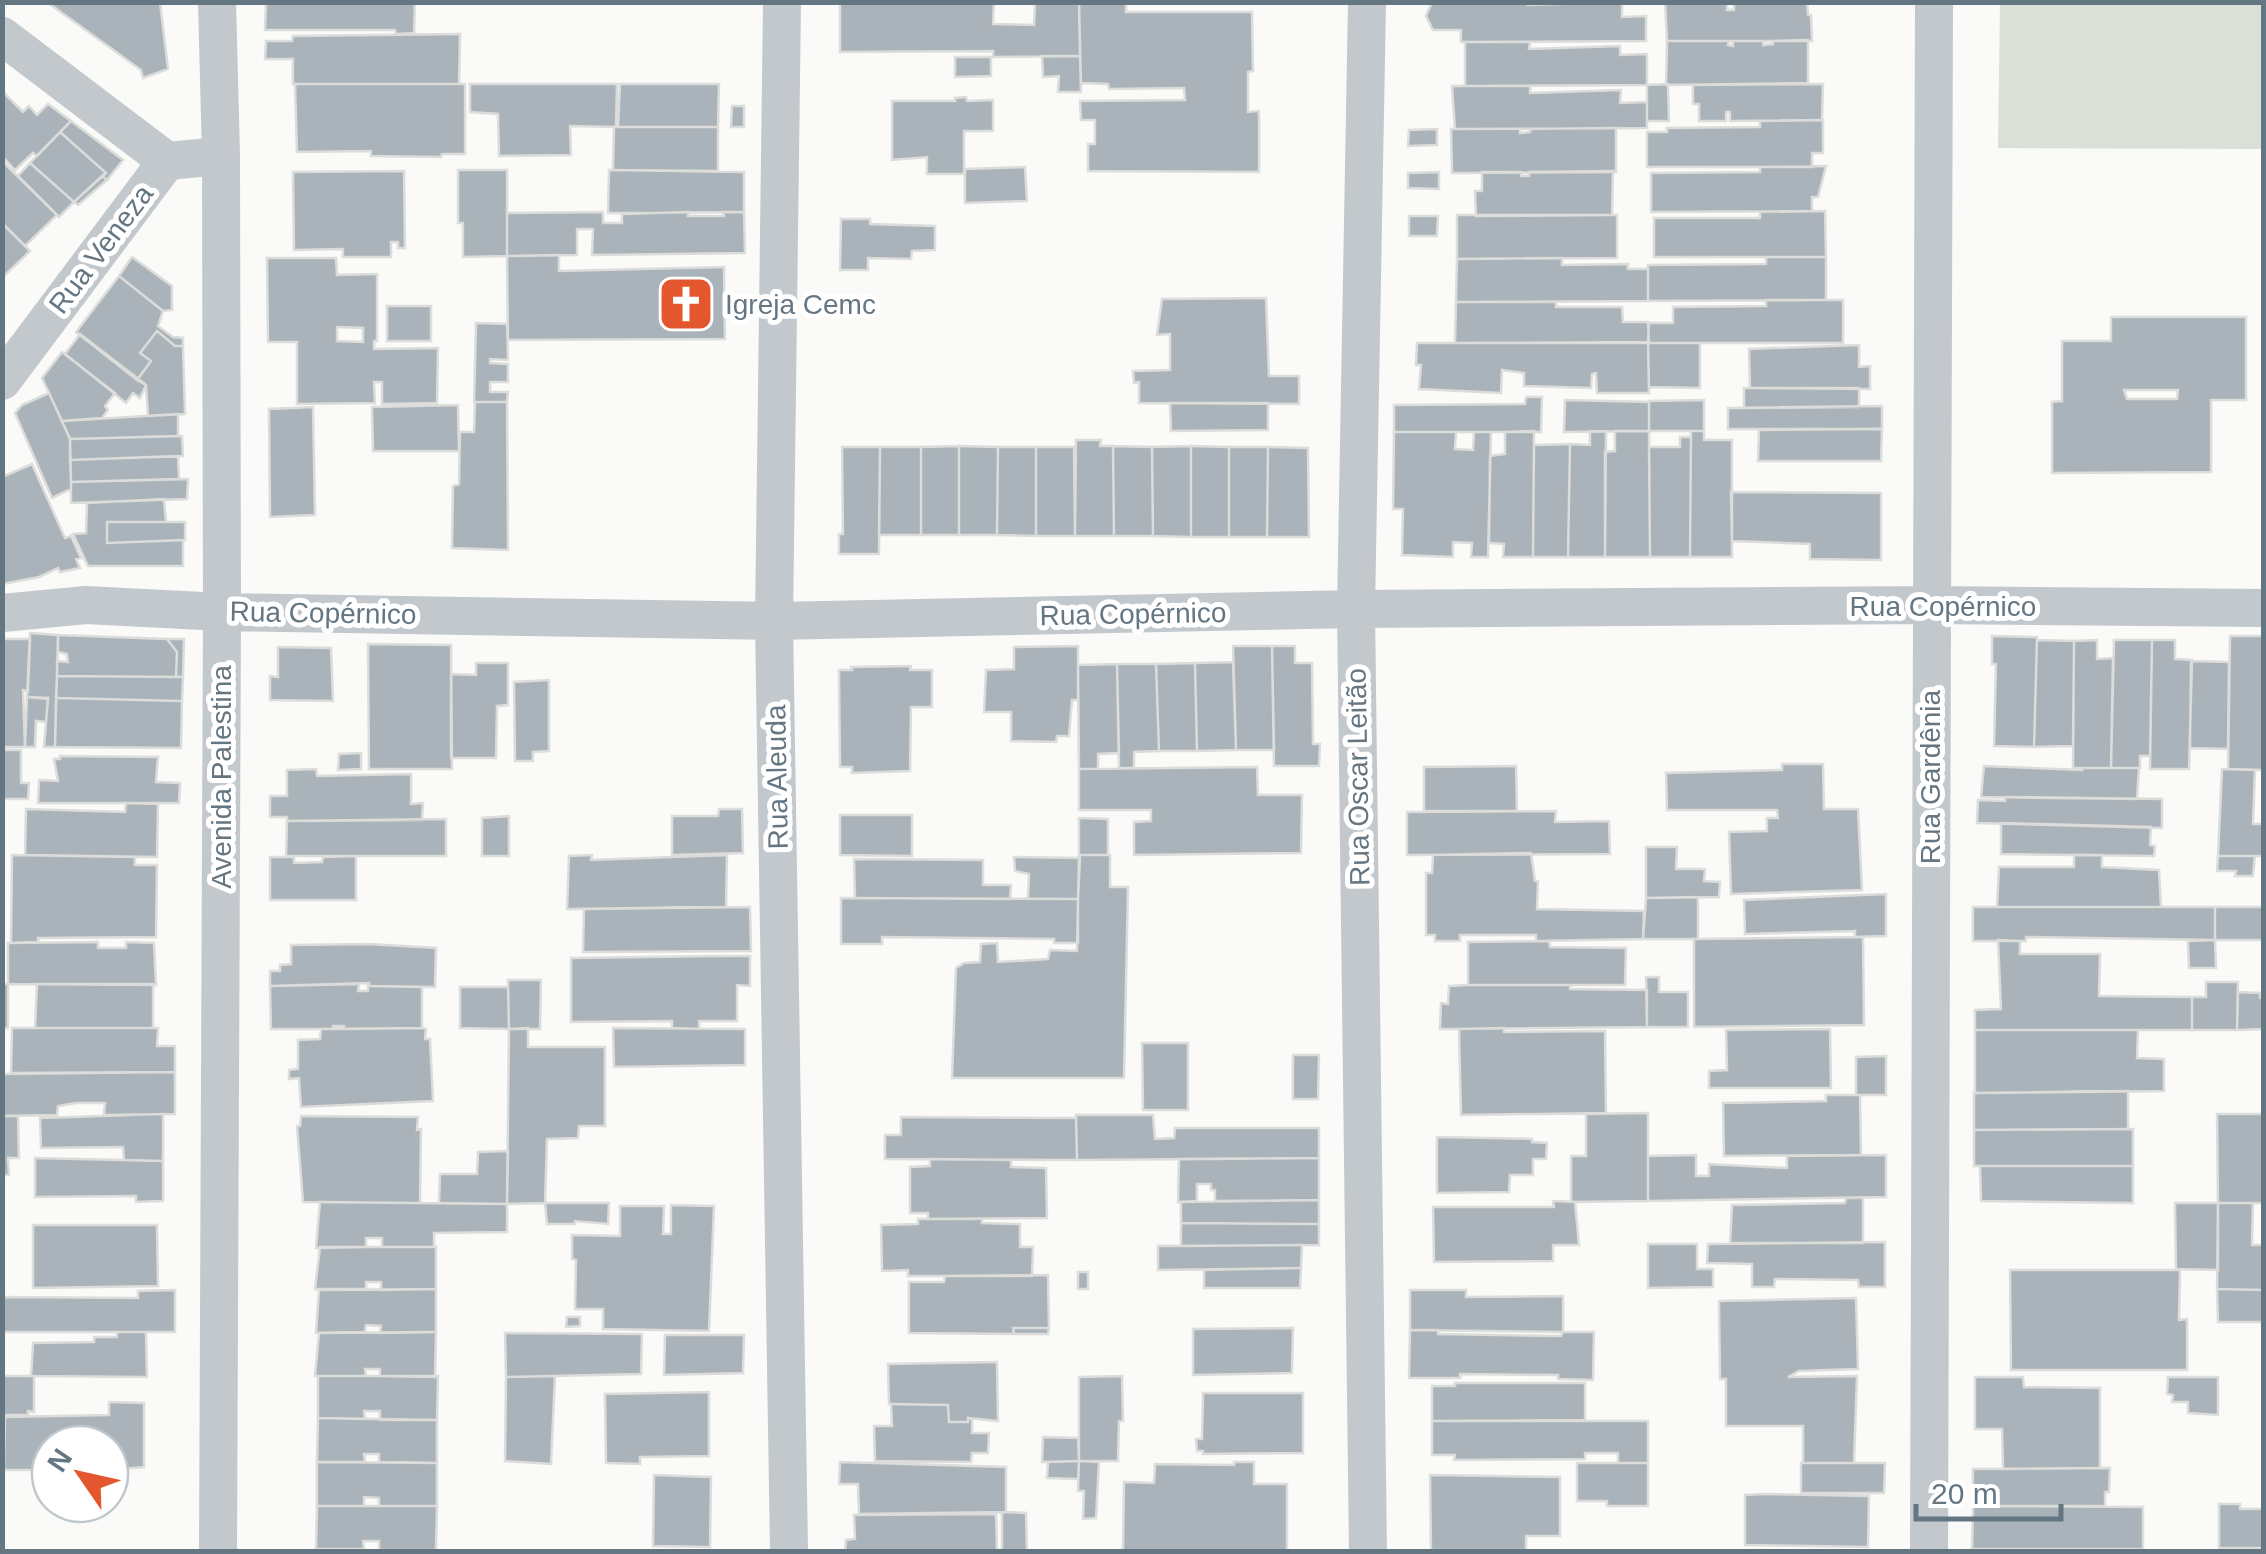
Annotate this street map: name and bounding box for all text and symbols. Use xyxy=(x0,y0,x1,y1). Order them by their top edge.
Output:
street label: Rua Veneza xyxy=(43,178,160,319)
church icon: Igreja Cemc xyxy=(656,274,716,334)
place label: Igreja Cemc xyxy=(725,289,876,320)
street label: Rua Copérnico xyxy=(1850,591,2036,622)
street label: Rua Copérnico xyxy=(229,596,417,630)
street label: Rua Copérnico xyxy=(1039,597,1227,631)
street label: Avenida Palestina xyxy=(206,665,237,889)
street label: Rua Oscar Leitão xyxy=(1341,668,1375,886)
street label: Rua Gardênia xyxy=(1915,689,1946,864)
street label: Rua Aleuda xyxy=(760,704,794,850)
north arrow xyxy=(30,1424,130,1524)
text: N xyxy=(41,1443,78,1477)
scale bar xyxy=(1916,1459,2061,1521)
text: 20 m xyxy=(1931,1477,1998,1510)

